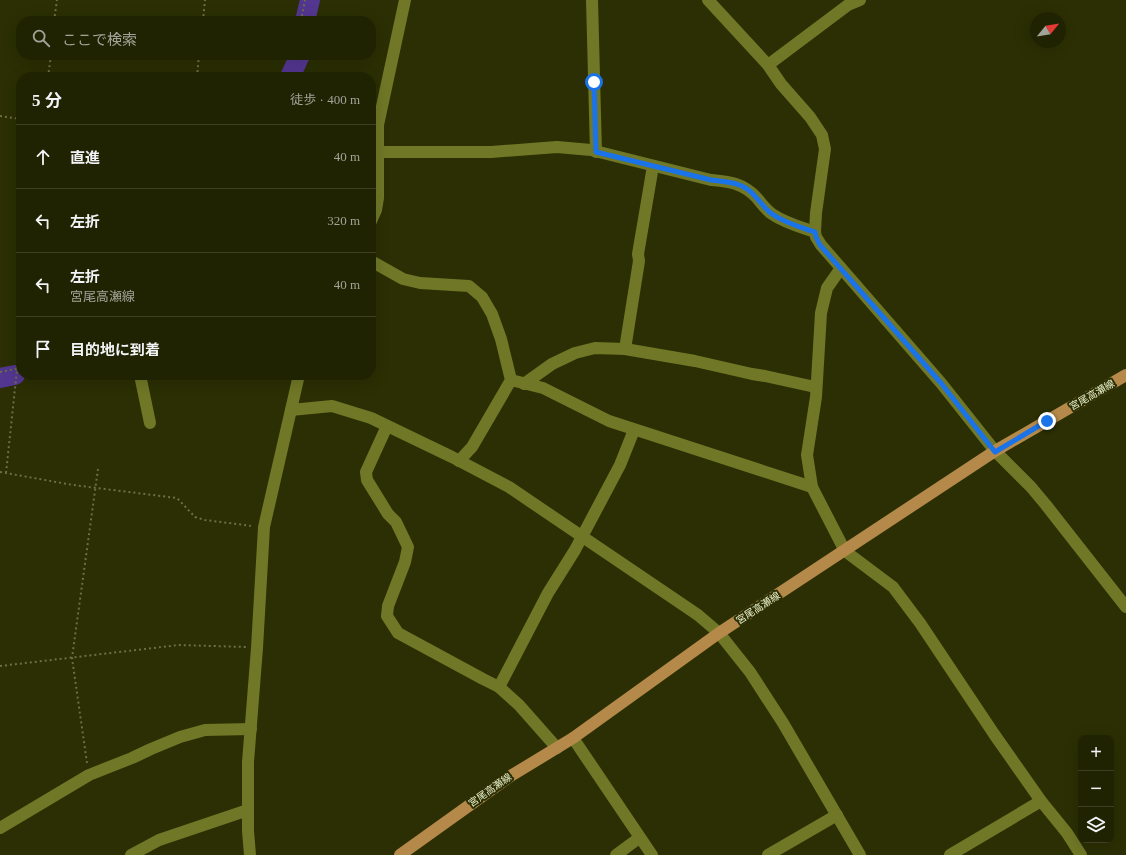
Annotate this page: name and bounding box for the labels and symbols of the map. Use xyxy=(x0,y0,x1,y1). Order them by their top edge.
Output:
north arrow xyxy=(1030,12,1066,48)
route start xyxy=(585,73,603,91)
street label: 宮尾高瀬線 xyxy=(1068,378,1116,412)
route end xyxy=(1038,412,1056,430)
street label: 宮尾高瀬線 xyxy=(734,590,782,626)
street label: 宮尾高瀬線 xyxy=(466,771,514,809)

